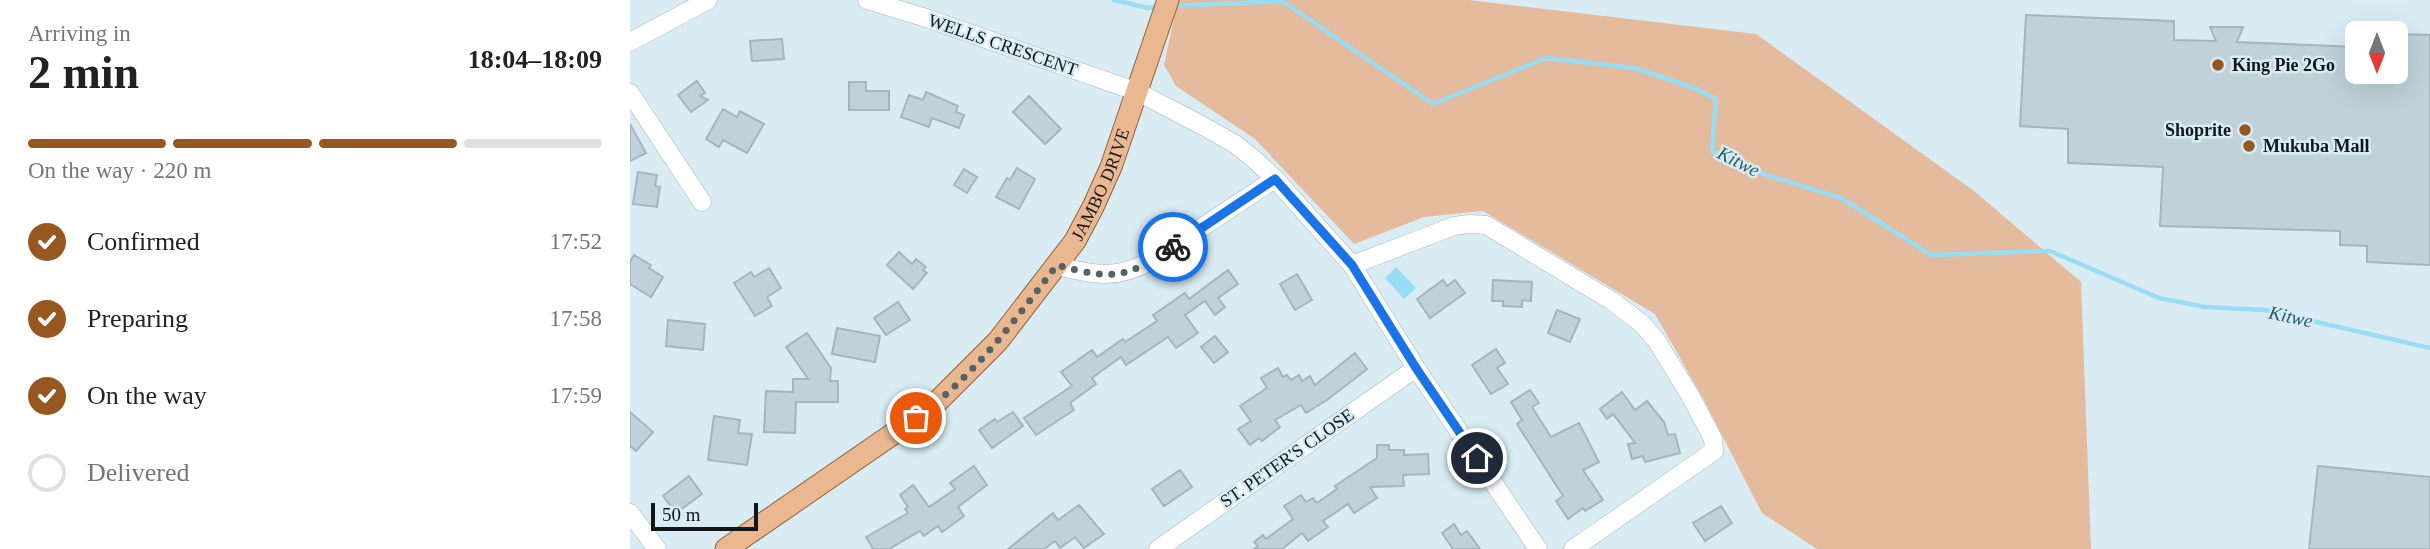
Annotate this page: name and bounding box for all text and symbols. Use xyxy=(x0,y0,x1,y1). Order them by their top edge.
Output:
street label: WELLS CRESCENT xyxy=(926,10,1080,80)
text: Arriving in xyxy=(28,21,131,46)
north arrow xyxy=(2345,21,2408,84)
map controls xyxy=(2345,21,2408,84)
text: 18:04–18:09 xyxy=(468,45,602,74)
text: 2 min xyxy=(28,47,139,98)
place label: King Pie 2Go xyxy=(2232,55,2335,75)
marker: King Pie 2Go xyxy=(2210,57,2226,73)
place label: Shoprite xyxy=(2165,120,2231,140)
marker: Shoprite xyxy=(2237,122,2253,138)
street label: JAMBO DRIVE xyxy=(1067,126,1133,244)
place label: Mukuba Mall xyxy=(2263,136,2370,156)
marker: Mukuba Mall xyxy=(2241,138,2257,154)
water label: Kitwe xyxy=(1713,142,1763,181)
text: On the way · 220 m xyxy=(28,158,211,183)
courier xyxy=(1138,212,1208,282)
icon: check xyxy=(28,223,66,261)
text: Confirmed xyxy=(87,227,200,256)
icon: bike xyxy=(1154,228,1192,266)
text: 17:52 xyxy=(550,229,602,254)
icon: check xyxy=(28,300,66,338)
water label: Kitwe xyxy=(2266,301,2315,331)
text: Preparing xyxy=(87,304,188,333)
text: 17:58 xyxy=(550,306,602,331)
icon: check xyxy=(28,377,66,415)
text: On the way xyxy=(87,381,207,410)
text: 17:59 xyxy=(550,383,602,408)
pin xyxy=(886,388,946,448)
icon: bag xyxy=(897,399,935,437)
street label: ST. PETER'S CLOSE xyxy=(1216,404,1358,512)
pin xyxy=(1447,428,1507,488)
icon: home xyxy=(1458,439,1496,477)
text: Delivered xyxy=(87,458,190,487)
scale bar xyxy=(651,500,758,532)
text: 50 m xyxy=(662,504,701,525)

